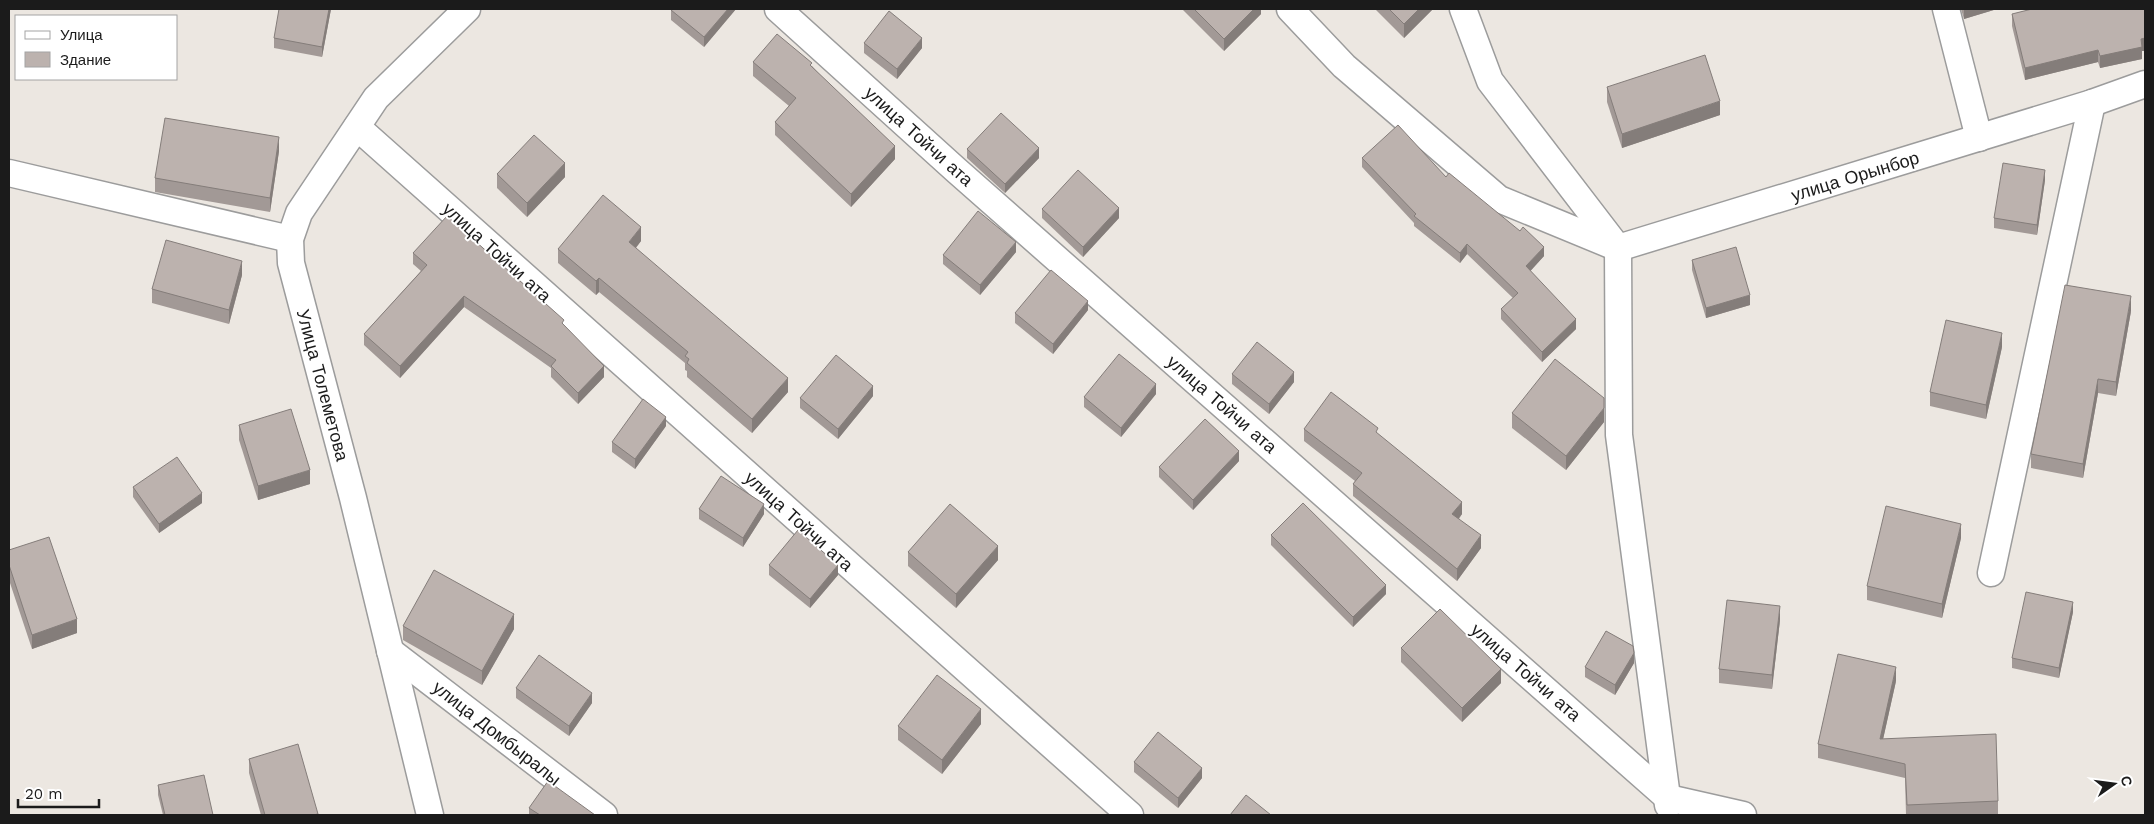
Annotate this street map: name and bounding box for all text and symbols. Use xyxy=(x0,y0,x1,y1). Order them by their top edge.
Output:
legend xyxy=(15,15,178,80)
text: Улица xyxy=(60,26,103,44)
text: Здание xyxy=(60,51,111,69)
street label: улица Тойчи ата xyxy=(861,82,978,191)
street label: улица Орынбор xyxy=(1788,147,1922,205)
street label: улица Тойчи ата xyxy=(439,198,556,307)
street label: Улица Толеметова xyxy=(293,307,354,464)
street label: улица Тойчи ата xyxy=(1163,351,1282,458)
street label: улица Тойчи ата xyxy=(741,467,858,576)
street label: улица Тойчи ата xyxy=(1467,619,1586,726)
street label: улица Домбыралы xyxy=(429,676,565,790)
north arrow xyxy=(2089,759,2139,809)
text: С xyxy=(2118,774,2136,788)
scale bar xyxy=(18,776,99,808)
text: 20 m xyxy=(25,785,63,803)

